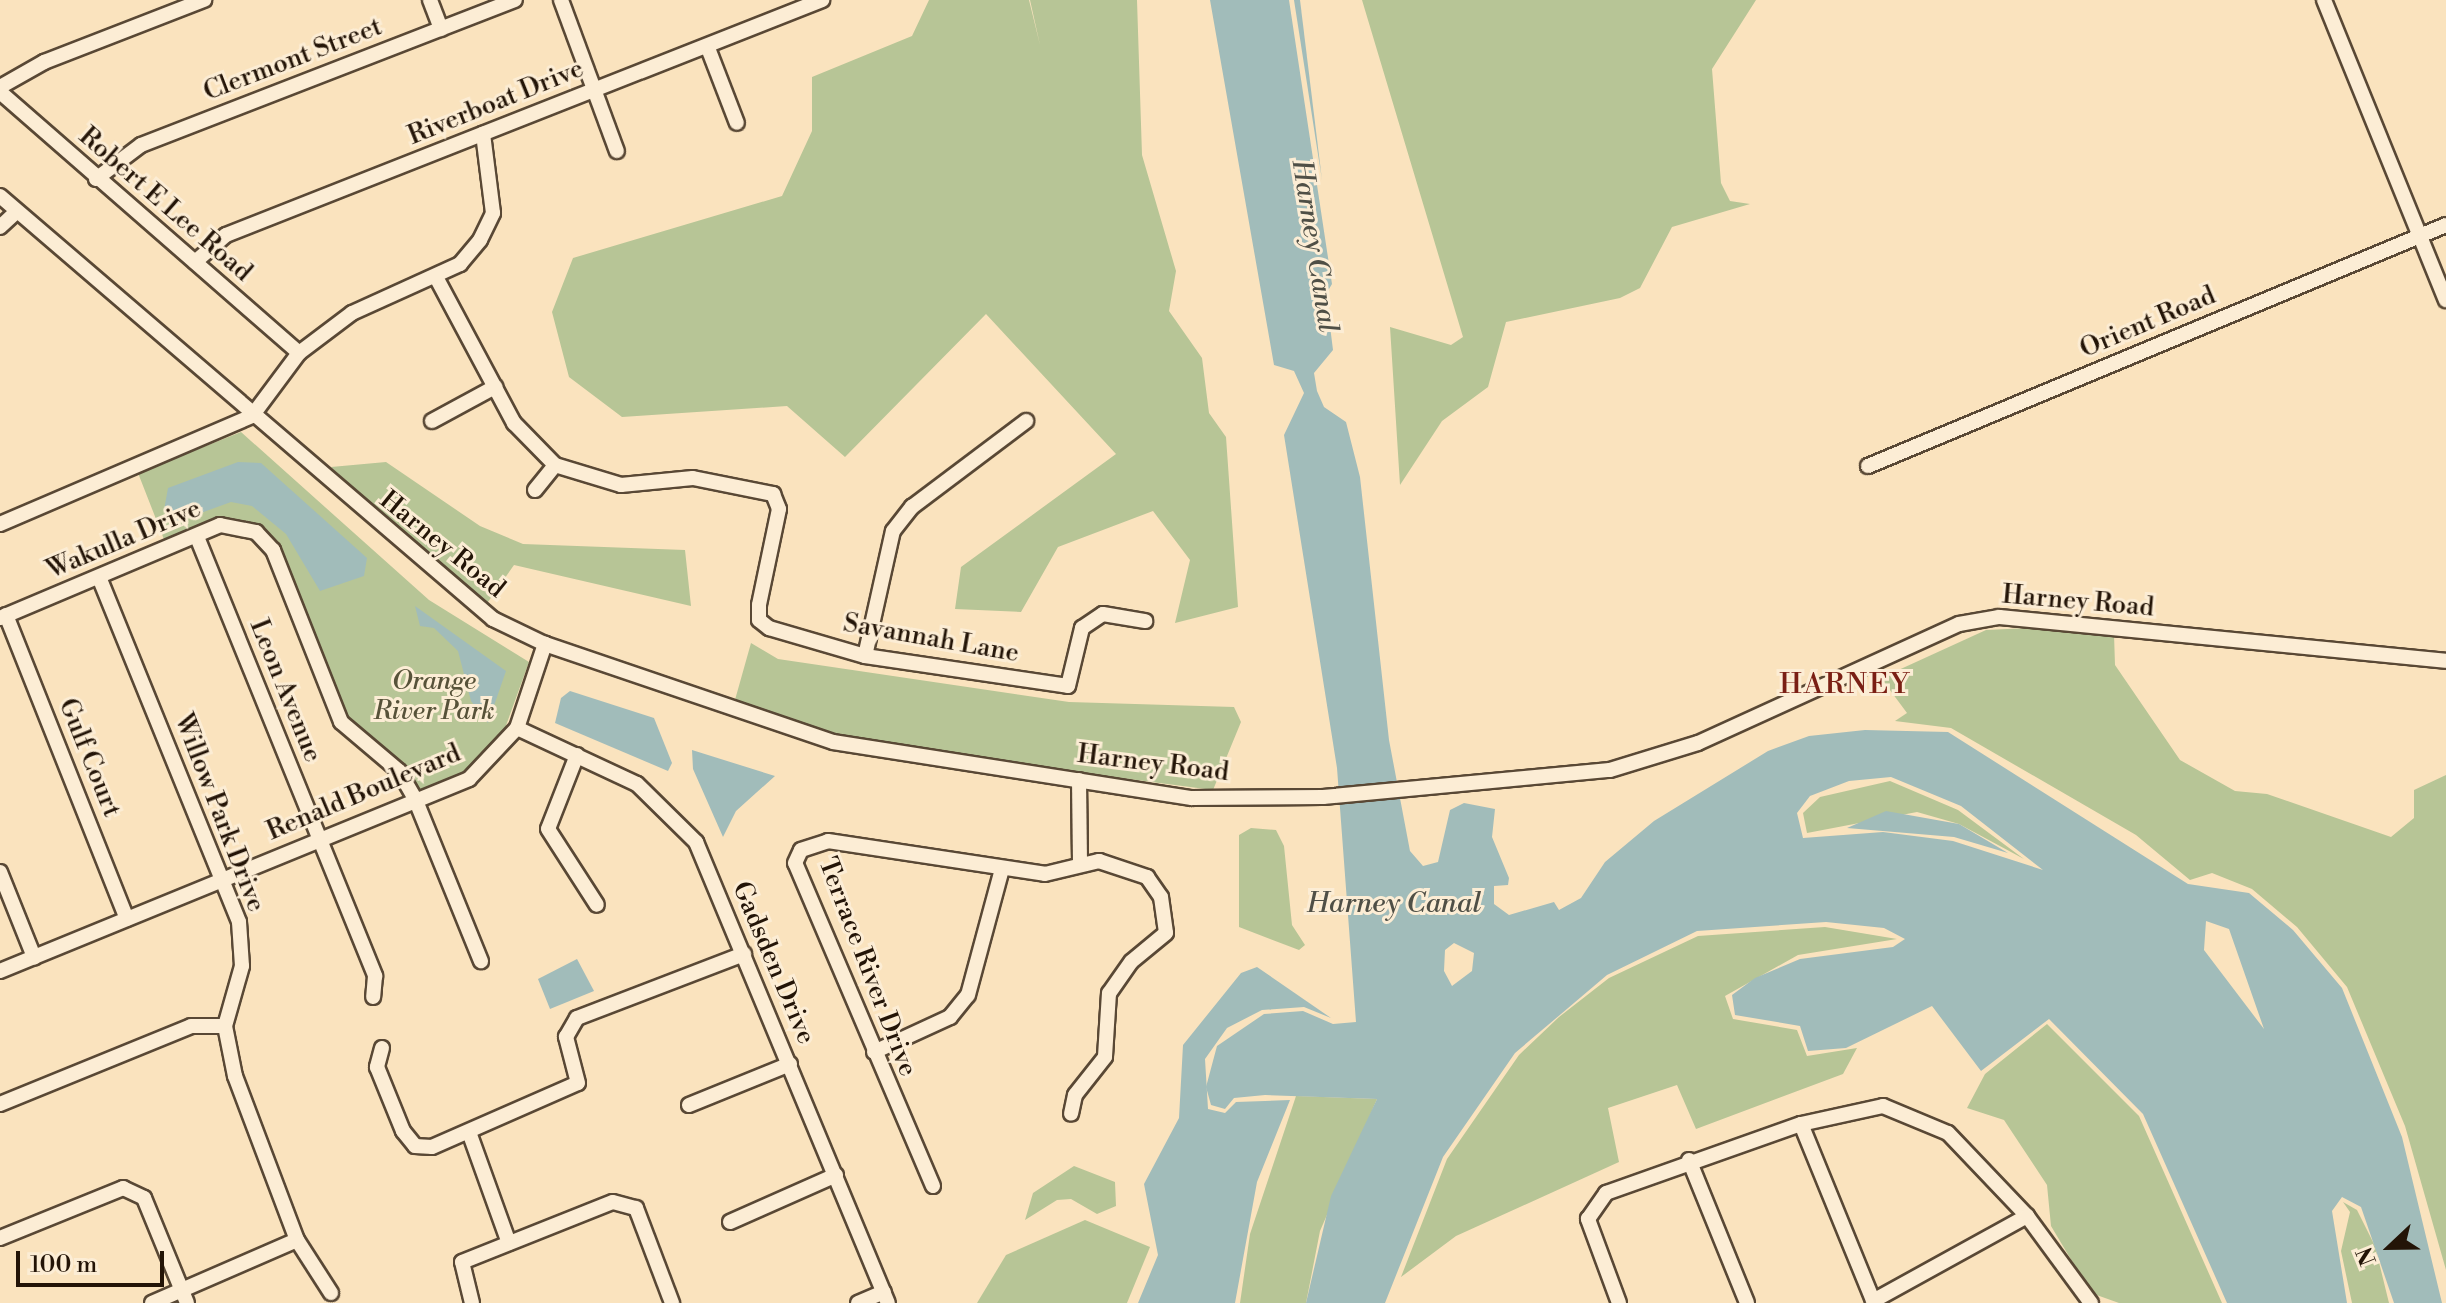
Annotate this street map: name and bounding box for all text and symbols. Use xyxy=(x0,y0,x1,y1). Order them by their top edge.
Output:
street label: Clermont Street xyxy=(199,12,387,108)
street label: Riverboat Drive xyxy=(404,54,588,152)
street label: Robert E Lee Road xyxy=(72,121,258,289)
water label: Harney Canal xyxy=(1284,157,1344,335)
street label: Orient Road xyxy=(2076,280,2220,366)
street label: Harney Road xyxy=(373,485,511,605)
street label: Wakulla Drive xyxy=(42,494,206,586)
street label: Harney Road xyxy=(2001,580,2155,624)
street label: Savannah Lane xyxy=(841,608,1021,670)
street label: Leon Avenue xyxy=(242,615,328,767)
park label: Orange River Park xyxy=(373,666,495,728)
district label: HARNEY xyxy=(1779,668,1911,702)
street label: Gulf Court xyxy=(51,694,127,822)
street label: Willow Park Drive xyxy=(167,710,271,916)
street label: Renald Boulevard xyxy=(262,738,466,848)
street label: Harney Road xyxy=(1075,739,1231,789)
street label: Terrace River Drive xyxy=(811,853,923,1081)
street label: Gadsden Drive xyxy=(725,877,821,1049)
water label: Harney Canal xyxy=(1307,887,1481,921)
north arrow xyxy=(2350,1207,2430,1287)
scale bar xyxy=(20,1235,168,1285)
text: N xyxy=(2352,1243,2383,1269)
text: 100 m xyxy=(30,1250,97,1280)

